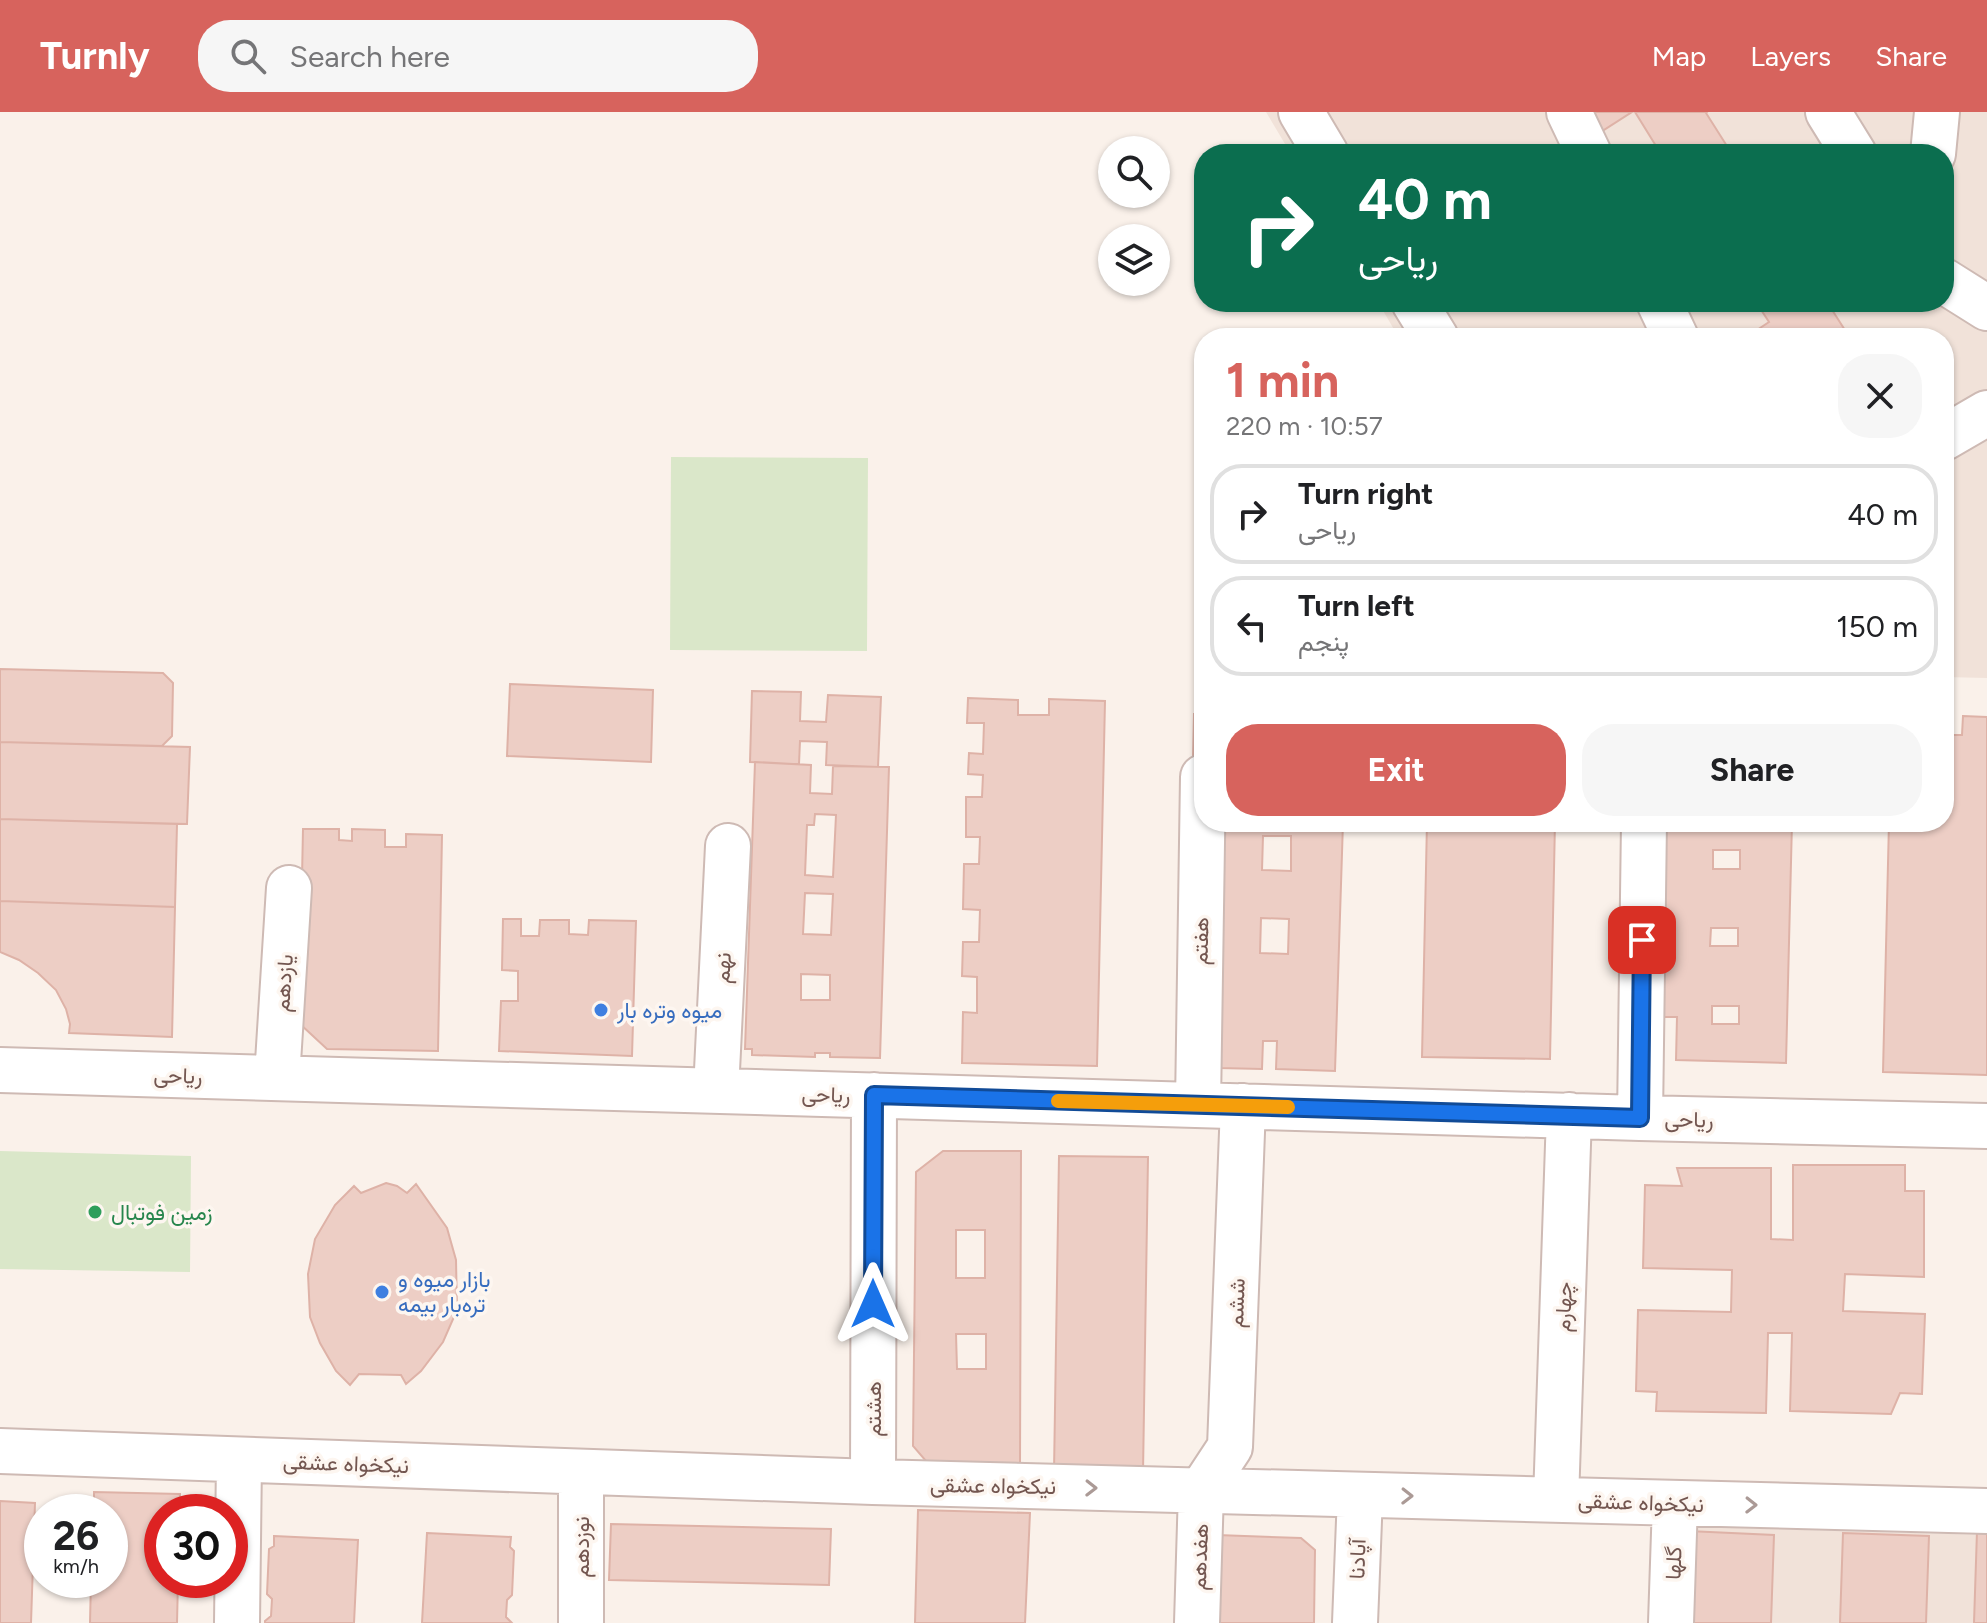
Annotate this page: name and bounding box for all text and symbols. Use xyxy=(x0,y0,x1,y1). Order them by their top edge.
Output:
search box xyxy=(198,20,758,92)
text: Turnly xyxy=(40,33,150,79)
icon: search xyxy=(226,34,270,78)
text: Search here xyxy=(290,38,450,75)
text: Map xyxy=(1652,39,1706,73)
text: Layers xyxy=(1750,39,1831,73)
text: Share xyxy=(1875,39,1947,73)
map controls xyxy=(1098,136,1170,296)
button: search xyxy=(1098,136,1170,208)
text: 40 m xyxy=(1358,166,1492,233)
icon: right xyxy=(1226,176,1330,280)
button: layers xyxy=(1098,224,1170,296)
text: ریاحی xyxy=(1358,237,1438,280)
text: 1 min xyxy=(1226,351,1339,409)
button: close xyxy=(1838,354,1922,438)
text: 220 m · 10:57 xyxy=(1226,410,1383,442)
text: Turn right xyxy=(1298,475,1433,512)
icon: right xyxy=(1230,492,1274,536)
text: 40 m xyxy=(1847,496,1918,533)
text: ریاحی xyxy=(1298,514,1356,546)
text: Turn left xyxy=(1298,587,1415,624)
icon: left xyxy=(1230,604,1274,648)
text: 150 m xyxy=(1836,608,1918,645)
text: پنجم xyxy=(1298,626,1349,658)
button: Exit xyxy=(1226,724,1566,816)
button: Share xyxy=(1582,724,1922,816)
pin xyxy=(1608,906,1676,974)
street label: هفتم xyxy=(1187,917,1215,965)
icon: arrive xyxy=(1620,918,1664,962)
street label: نهم xyxy=(708,952,738,984)
street label: یازدهم xyxy=(268,953,300,1013)
place label: میوه وتره بار xyxy=(616,997,722,1024)
marker: میوه وتره بار xyxy=(592,1001,610,1019)
street label: ریاحی xyxy=(153,1061,203,1090)
street label: ریاحی xyxy=(801,1080,851,1109)
street label: ریاحی xyxy=(1664,1106,1714,1133)
place label: زمین فوتبال xyxy=(111,1199,213,1226)
marker: زمین فوتبال xyxy=(86,1203,104,1221)
position arrow xyxy=(831,1262,915,1346)
place label: بازار میوه و تره‌بار بیمه xyxy=(398,1266,491,1318)
street label: ششم xyxy=(1222,1278,1252,1328)
street label: چهارم xyxy=(1549,1281,1579,1333)
marker: بازار میوه و تره‌بار بیمه xyxy=(373,1283,391,1301)
street label: هشتم xyxy=(860,1381,888,1437)
street label: نیکخواه عشقی xyxy=(282,1448,410,1479)
street label: نیکخواه عشقی xyxy=(930,1471,1056,1500)
one-way arrow xyxy=(1085,1479,1098,1497)
one-way arrow xyxy=(1401,1487,1414,1505)
street label: نیکخواه عشقی xyxy=(1577,1487,1705,1518)
speed limit sign: 30 xyxy=(144,1494,248,1598)
one-way arrow xyxy=(1745,1496,1758,1514)
text: 26 xyxy=(53,1512,99,1560)
street label: نوزدهم xyxy=(568,1516,596,1578)
street label: هفدهم xyxy=(1185,1523,1215,1591)
street label: آپادنا xyxy=(1343,1537,1373,1580)
street label: گلها xyxy=(1659,1546,1688,1580)
text: km/h xyxy=(53,1554,99,1578)

